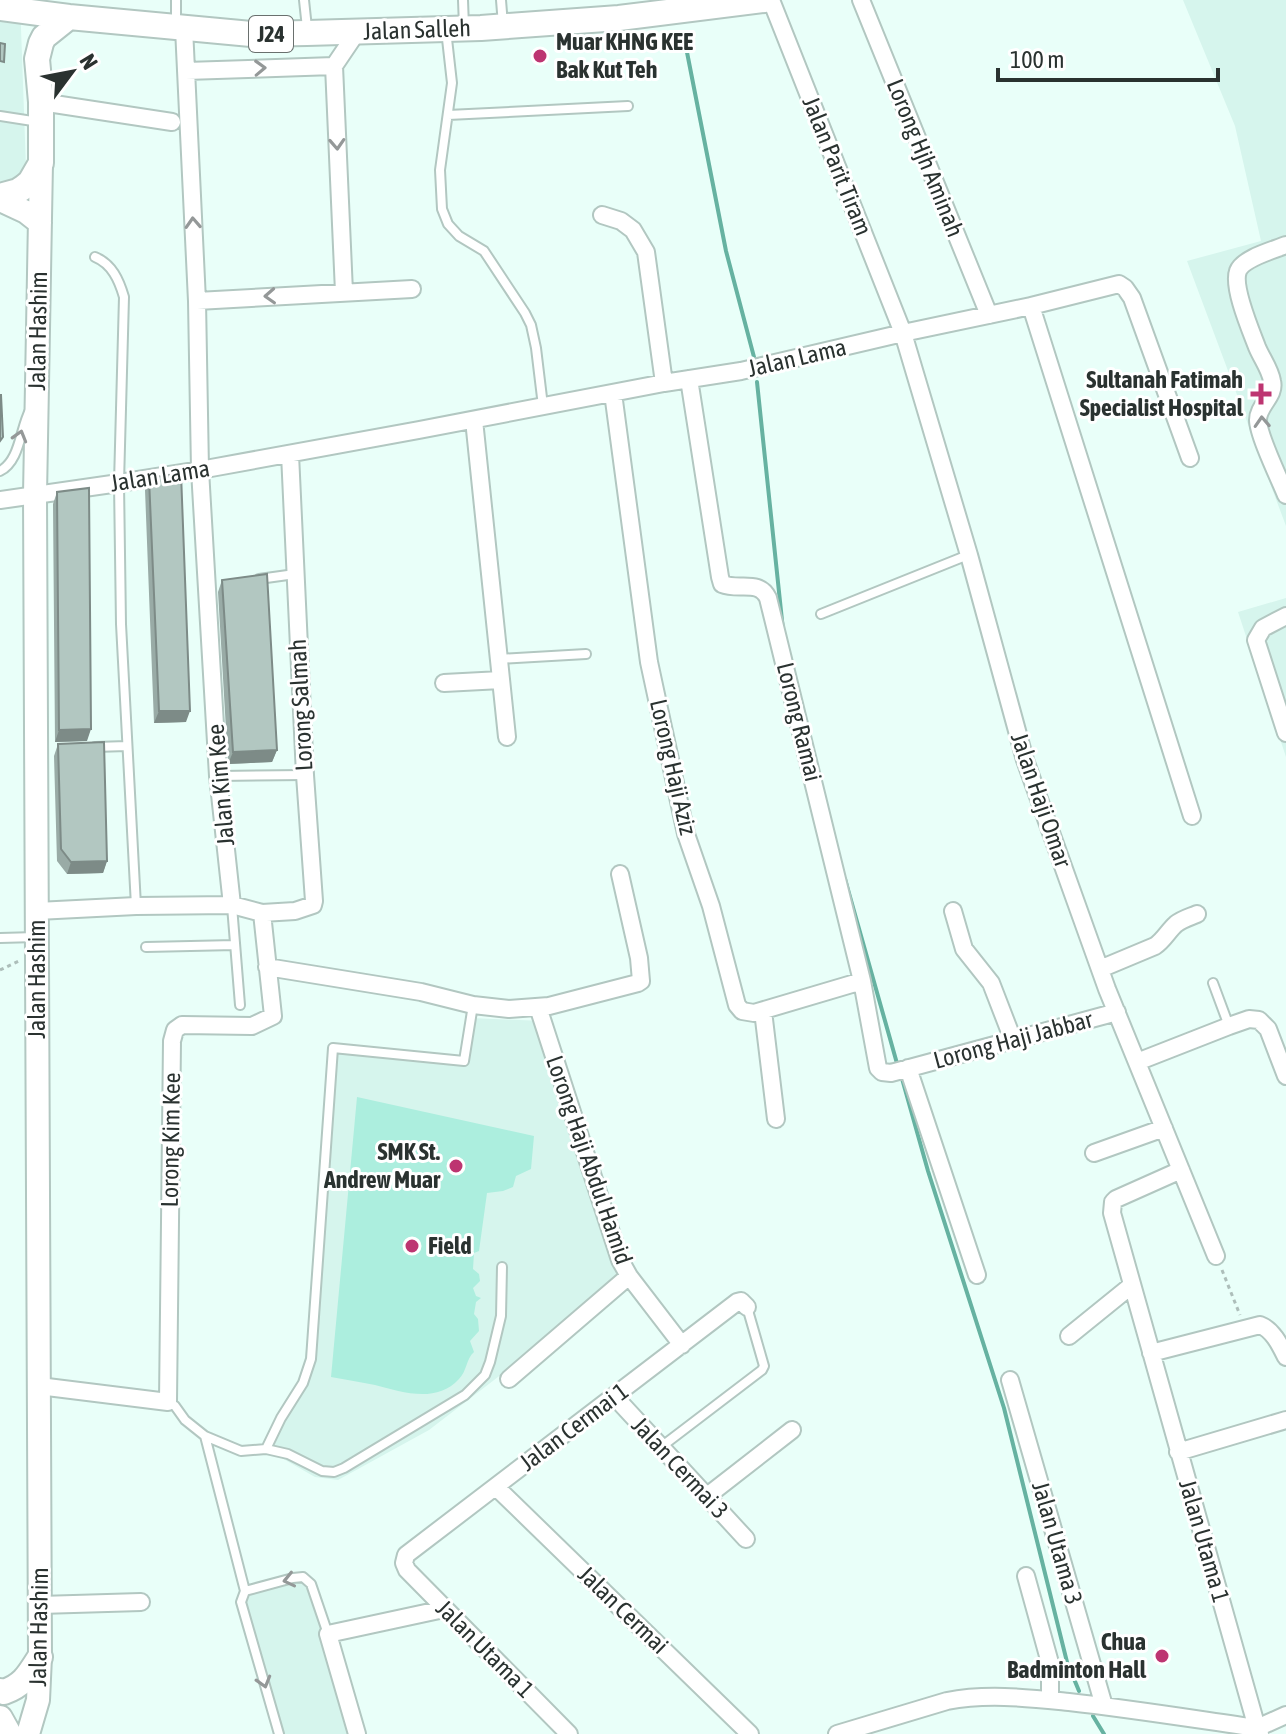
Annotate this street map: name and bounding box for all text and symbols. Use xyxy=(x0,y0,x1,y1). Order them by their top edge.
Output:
street label: Jalan Salleh xyxy=(363,14,471,45)
road number: J24 xyxy=(249,16,293,52)
place label: Muar KHNG KEE Bak Kut Teh xyxy=(556,28,693,83)
north arrow xyxy=(32,32,112,112)
scale bar xyxy=(998,32,1218,82)
text: 100 m xyxy=(1010,46,1064,73)
marker: Muar KHNG KEE Bak Kut Teh xyxy=(531,47,549,65)
text: N xyxy=(74,49,103,74)
one-way arrow xyxy=(254,60,267,77)
street label: Lorong Hjh Aminah xyxy=(882,75,969,241)
street label: Jalan Parit Tiram xyxy=(797,93,878,239)
one-way arrow xyxy=(329,138,346,151)
one-way arrow xyxy=(185,216,202,229)
street label: Jalan Hashim xyxy=(23,271,52,391)
one-way arrow xyxy=(263,287,276,304)
street label: Jalan Lama xyxy=(745,333,849,382)
place label: Sultanah Fatimah Specialist Hospital xyxy=(1080,366,1244,421)
marker: Sultanah Fatimah Specialist Hospital xyxy=(1250,383,1272,405)
one-way arrow xyxy=(1253,416,1270,428)
one-way arrow xyxy=(11,430,27,444)
street label: Jalan Lama xyxy=(108,454,212,497)
street label: Lorong Salmah xyxy=(284,638,317,772)
street label: Lorong Ramai xyxy=(772,660,827,784)
street label: Lorong Haji Aziz xyxy=(645,697,702,838)
street label: Jalan Kim Kee xyxy=(202,723,239,847)
street label: Jalan Haji Omar xyxy=(1006,729,1077,871)
street label: Jalan Hashim xyxy=(23,919,50,1039)
street label: Lorong Haji Jabbar xyxy=(930,1005,1096,1074)
street label: Lorong Haji Abdul Hamid xyxy=(541,1052,638,1268)
street label: Lorong Kim Kee xyxy=(156,1072,185,1208)
place label: SMK St. Andrew Muar xyxy=(323,1138,441,1193)
marker: SMK St. Andrew Muar xyxy=(447,1157,465,1175)
place label: Field xyxy=(428,1232,472,1259)
marker: Field xyxy=(403,1237,421,1255)
street label: Jalan Cermai 1 xyxy=(514,1377,633,1476)
street label: Jalan Cermai 3 xyxy=(627,1411,734,1524)
street label: Jalan Utama 1 xyxy=(1174,1476,1235,1605)
street label: Jalan Utama 3 xyxy=(1027,1478,1088,1607)
street label: Jalan Cermai xyxy=(573,1560,674,1659)
street label: Jalan Hashim xyxy=(24,1567,53,1687)
one-way arrow xyxy=(283,1571,297,1588)
street label: Jalan Utama 1 xyxy=(431,1594,540,1703)
place label: Chua Badminton Hall xyxy=(1007,1628,1147,1683)
marker: Chua Badminton Hall xyxy=(1153,1647,1171,1665)
one-way arrow xyxy=(255,1675,271,1689)

